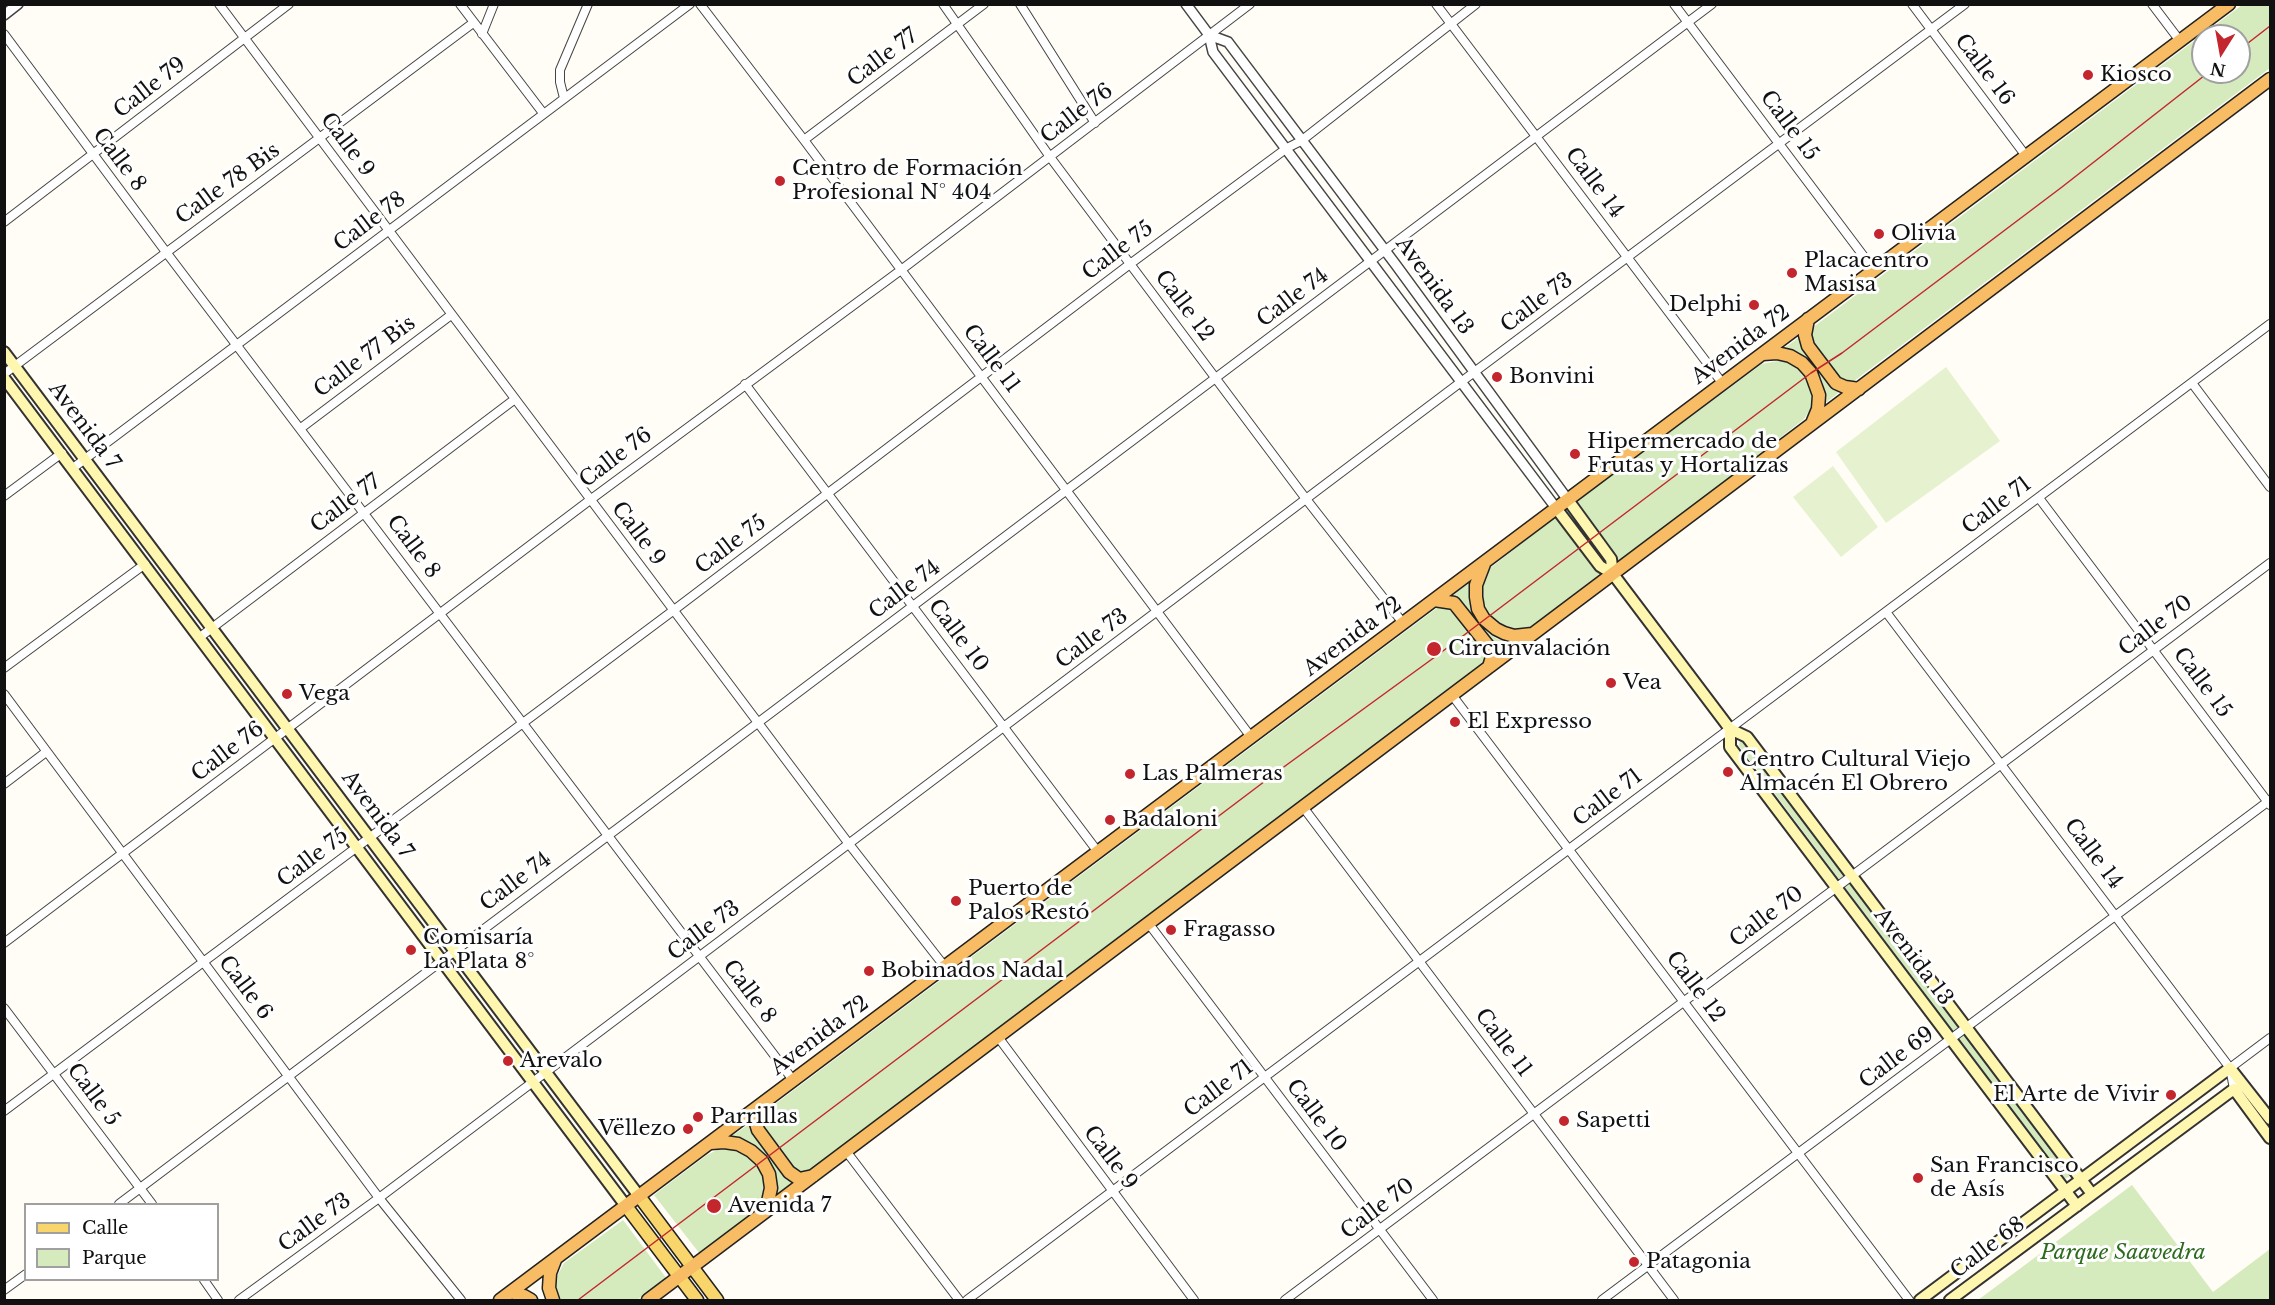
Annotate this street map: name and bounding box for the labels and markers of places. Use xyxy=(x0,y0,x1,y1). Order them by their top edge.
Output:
place label: Kiosco xyxy=(2100,62,2172,88)
marker: Kiosco xyxy=(2081,68,2095,82)
place label: Centro de Formación Profesional N° 404 xyxy=(792,156,1023,206)
marker: Centro de Formación Profesional N° 404 xyxy=(773,174,787,188)
place label: Olivia xyxy=(1891,221,1956,247)
marker: Olivia xyxy=(1872,227,1886,241)
place label: Placacentro Masisa xyxy=(1804,248,1929,298)
marker: Placacentro Masisa xyxy=(1785,266,1799,280)
place label: Delphi xyxy=(1669,292,1742,318)
marker: Delphi xyxy=(1747,298,1761,312)
place label: Bonvini xyxy=(1509,364,1595,390)
marker: Bonvini xyxy=(1490,370,1504,384)
place label: Hipermercado de Frutas y Hortalizas xyxy=(1587,429,1789,479)
marker: Hipermercado de Frutas y Hortalizas xyxy=(1568,447,1582,461)
place label: Circunvalación xyxy=(1448,636,1610,662)
marker: Circunvalación xyxy=(1425,640,1443,658)
place label: Vea xyxy=(1623,670,1661,696)
marker: Vea xyxy=(1604,676,1618,690)
place label: Vega xyxy=(299,681,350,707)
marker: Vega xyxy=(280,687,294,701)
place label: El Expresso xyxy=(1467,709,1592,735)
marker: El Expresso xyxy=(1448,715,1462,729)
place label: Centro Cultural Viejo Almacén El Obrero xyxy=(1740,747,1971,797)
place label: Las Palmeras xyxy=(1142,761,1283,787)
marker: Centro Cultural Viejo Almacén El Obrero xyxy=(1721,765,1735,779)
marker: Las Palmeras xyxy=(1123,767,1137,781)
place label: Badaloni xyxy=(1122,807,1218,833)
marker: Badaloni xyxy=(1103,813,1117,827)
place label: Puerto de Palos Restó xyxy=(968,876,1090,926)
marker: Puerto de Palos Restó xyxy=(949,894,963,908)
place label: Fragasso xyxy=(1183,917,1276,943)
marker: Fragasso xyxy=(1164,923,1178,937)
place label: Comisaría La Plata 8° xyxy=(423,925,534,975)
marker: Comisaría La Plata 8° xyxy=(404,943,418,957)
place label: Bobinados Nadal xyxy=(881,958,1064,984)
marker: Bobinados Nadal xyxy=(862,964,876,978)
place label: Arevalo xyxy=(520,1048,603,1074)
marker: Arevalo xyxy=(501,1054,515,1068)
place label: El Arte de Vivir xyxy=(1993,1082,2159,1108)
marker: El Arte de Vivir xyxy=(2164,1088,2178,1102)
place label: Parrillas xyxy=(710,1104,798,1130)
place label: Sapetti xyxy=(1576,1108,1651,1134)
marker: Parrillas xyxy=(691,1110,705,1124)
marker: Sapetti xyxy=(1557,1114,1571,1128)
place label: Vëllezo xyxy=(598,1116,676,1142)
marker: Vëllezo xyxy=(681,1122,695,1136)
place label: San Francisco de Asís xyxy=(1930,1153,2079,1203)
marker: San Francisco de Asís xyxy=(1911,1171,1925,1185)
place label: Avenida 7 xyxy=(728,1193,831,1219)
marker: Avenida 7 xyxy=(705,1197,723,1215)
place label: Patagonia xyxy=(1646,1249,1751,1275)
marker: Patagonia xyxy=(1627,1255,1641,1269)

